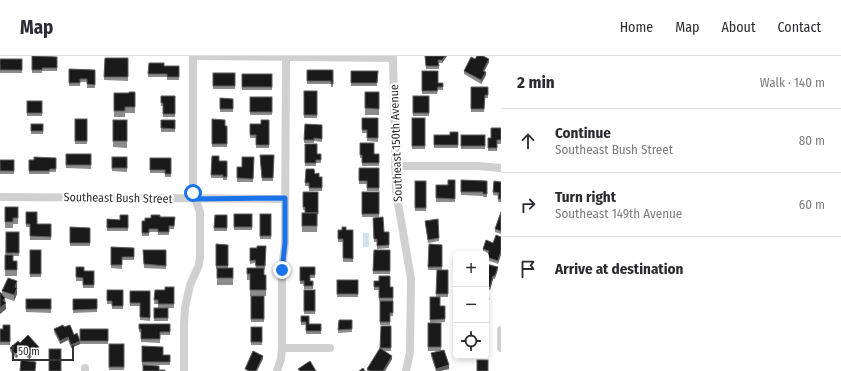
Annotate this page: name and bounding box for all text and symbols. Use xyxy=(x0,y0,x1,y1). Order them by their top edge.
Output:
text: Map xyxy=(20,16,53,39)
text: Home xyxy=(620,19,653,36)
text: Map xyxy=(675,19,699,36)
text: About xyxy=(721,19,756,36)
text: Contact xyxy=(778,19,821,36)
text: 2 min xyxy=(517,72,555,93)
text: Walk · 140 m xyxy=(760,75,825,90)
street label: Southeast 150th Avenue xyxy=(387,84,405,202)
text: Continue xyxy=(555,124,611,142)
icon: ahead xyxy=(517,130,539,152)
text: 80 m xyxy=(799,133,825,148)
text: Southeast Bush Street xyxy=(555,142,673,157)
route start xyxy=(184,184,202,202)
text: Turn right xyxy=(555,188,616,206)
street label: Southeast Bush Street xyxy=(63,190,173,206)
icon: right xyxy=(517,194,539,216)
text: 60 m xyxy=(799,197,825,212)
text: Southeast 149th Avenue xyxy=(555,206,682,221)
map controls xyxy=(453,251,489,359)
button: + xyxy=(453,251,489,287)
icon: arrive xyxy=(517,258,539,280)
text: Arrive at destination xyxy=(555,260,683,278)
route end xyxy=(273,261,291,279)
button: − xyxy=(453,287,489,323)
button: locate xyxy=(453,323,489,359)
scale bar xyxy=(12,343,74,362)
text: 50 m xyxy=(18,345,40,358)

